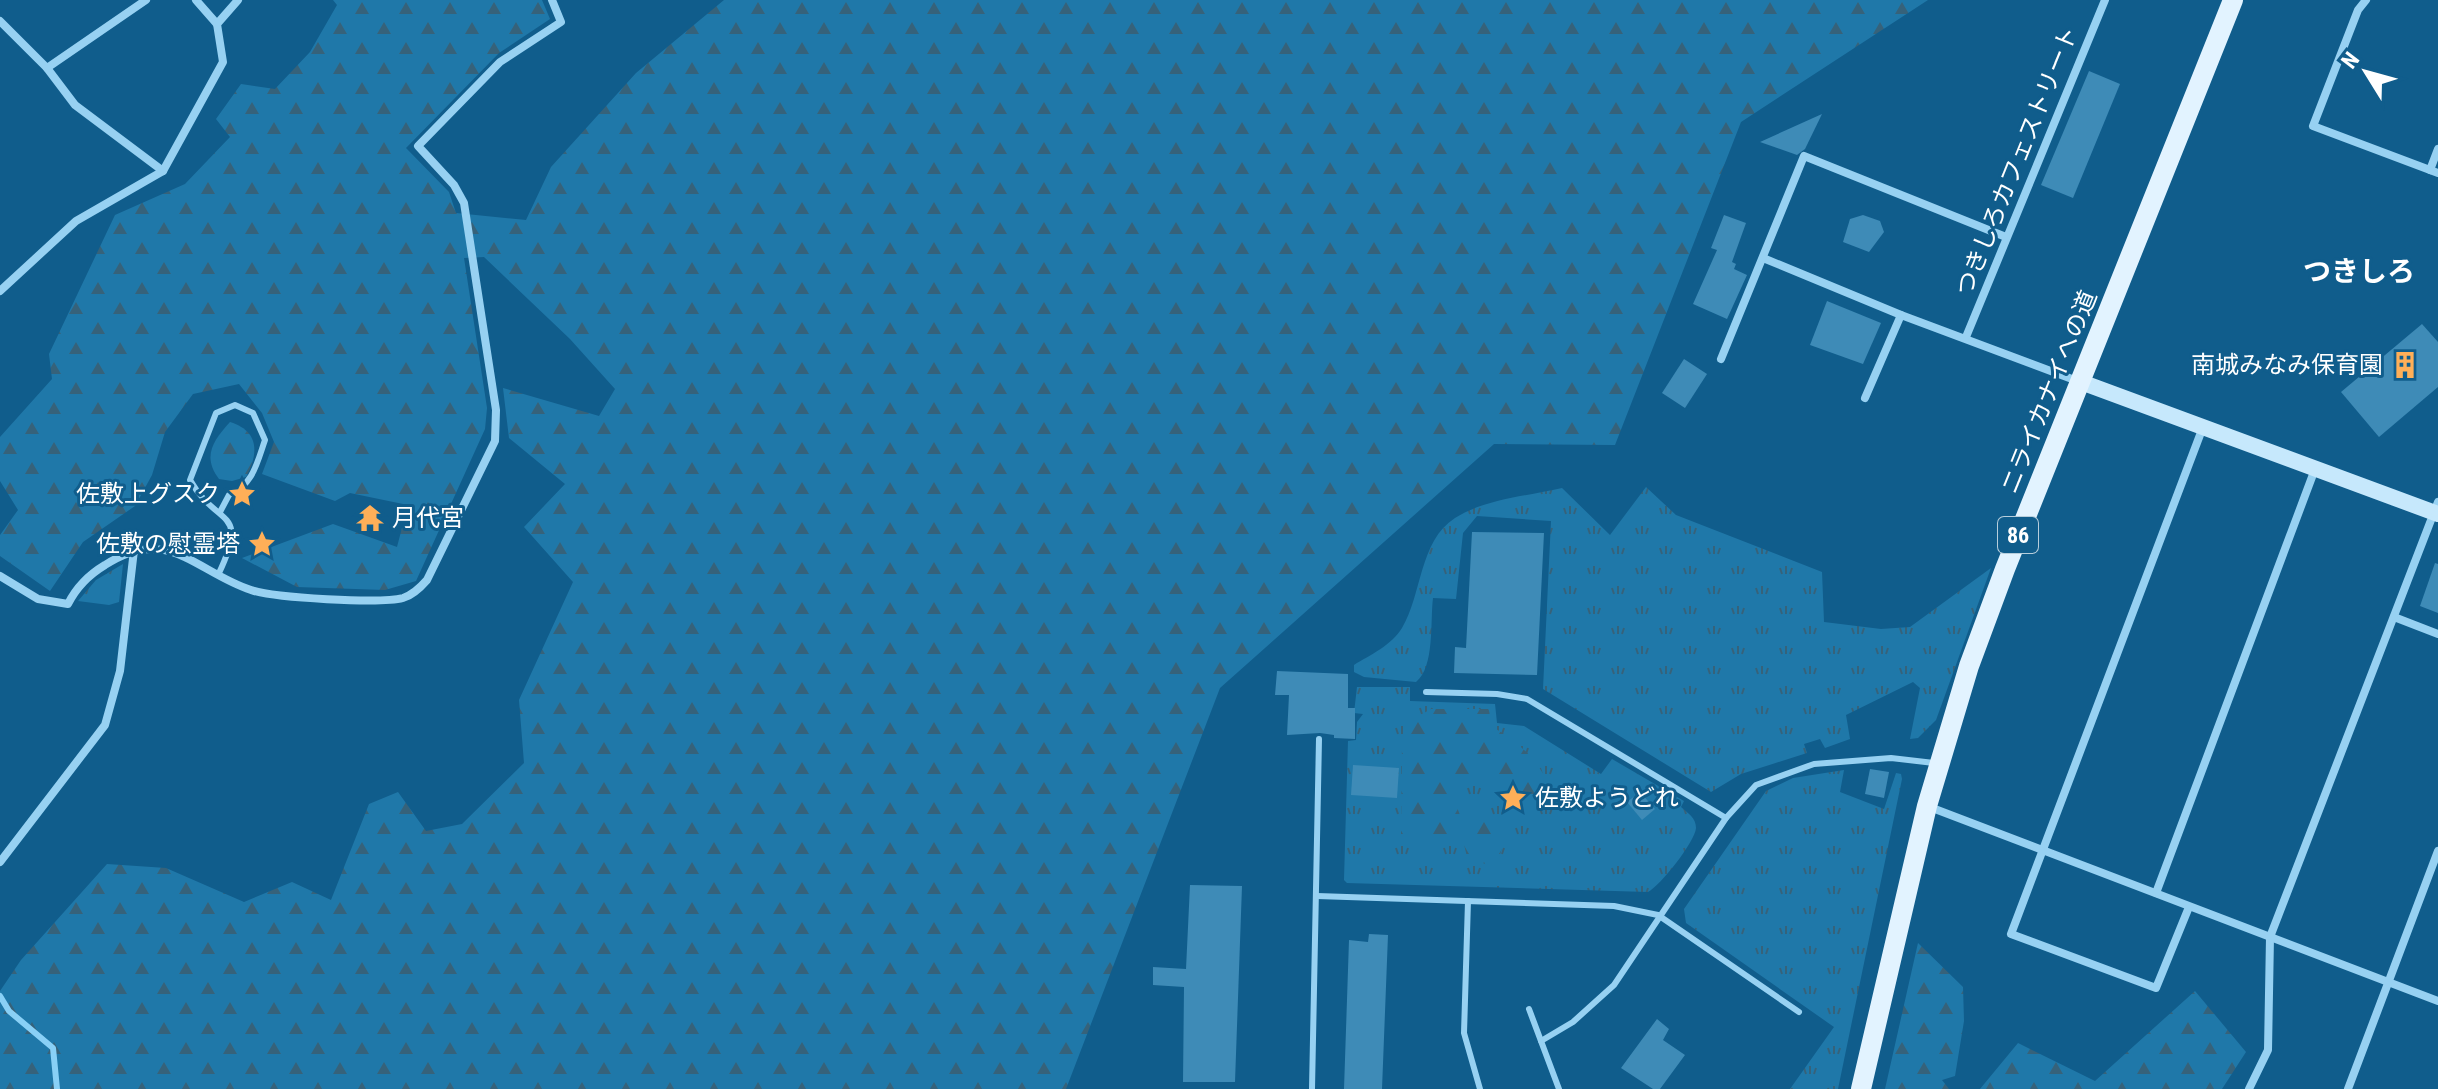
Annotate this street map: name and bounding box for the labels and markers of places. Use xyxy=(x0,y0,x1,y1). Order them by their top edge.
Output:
building icon: 南城みなみ保育園 xyxy=(2390,350,2420,380)
place label: 南城みなみ保育園 xyxy=(2191,351,2383,379)
place icon: 佐敷上グスク xyxy=(227,479,257,509)
place label: 佐敷上グスク xyxy=(76,480,220,508)
temple icon: 月代宮 xyxy=(355,503,385,533)
place label: 月代宮 xyxy=(392,504,464,532)
place icon: 佐敷の慰霊塔 xyxy=(247,529,277,559)
place label: 佐敷の慰霊塔 xyxy=(96,530,240,558)
place icon: 佐敷ようどれ xyxy=(1498,783,1528,813)
place label: 佐敷ようどれ xyxy=(1535,784,1679,812)

